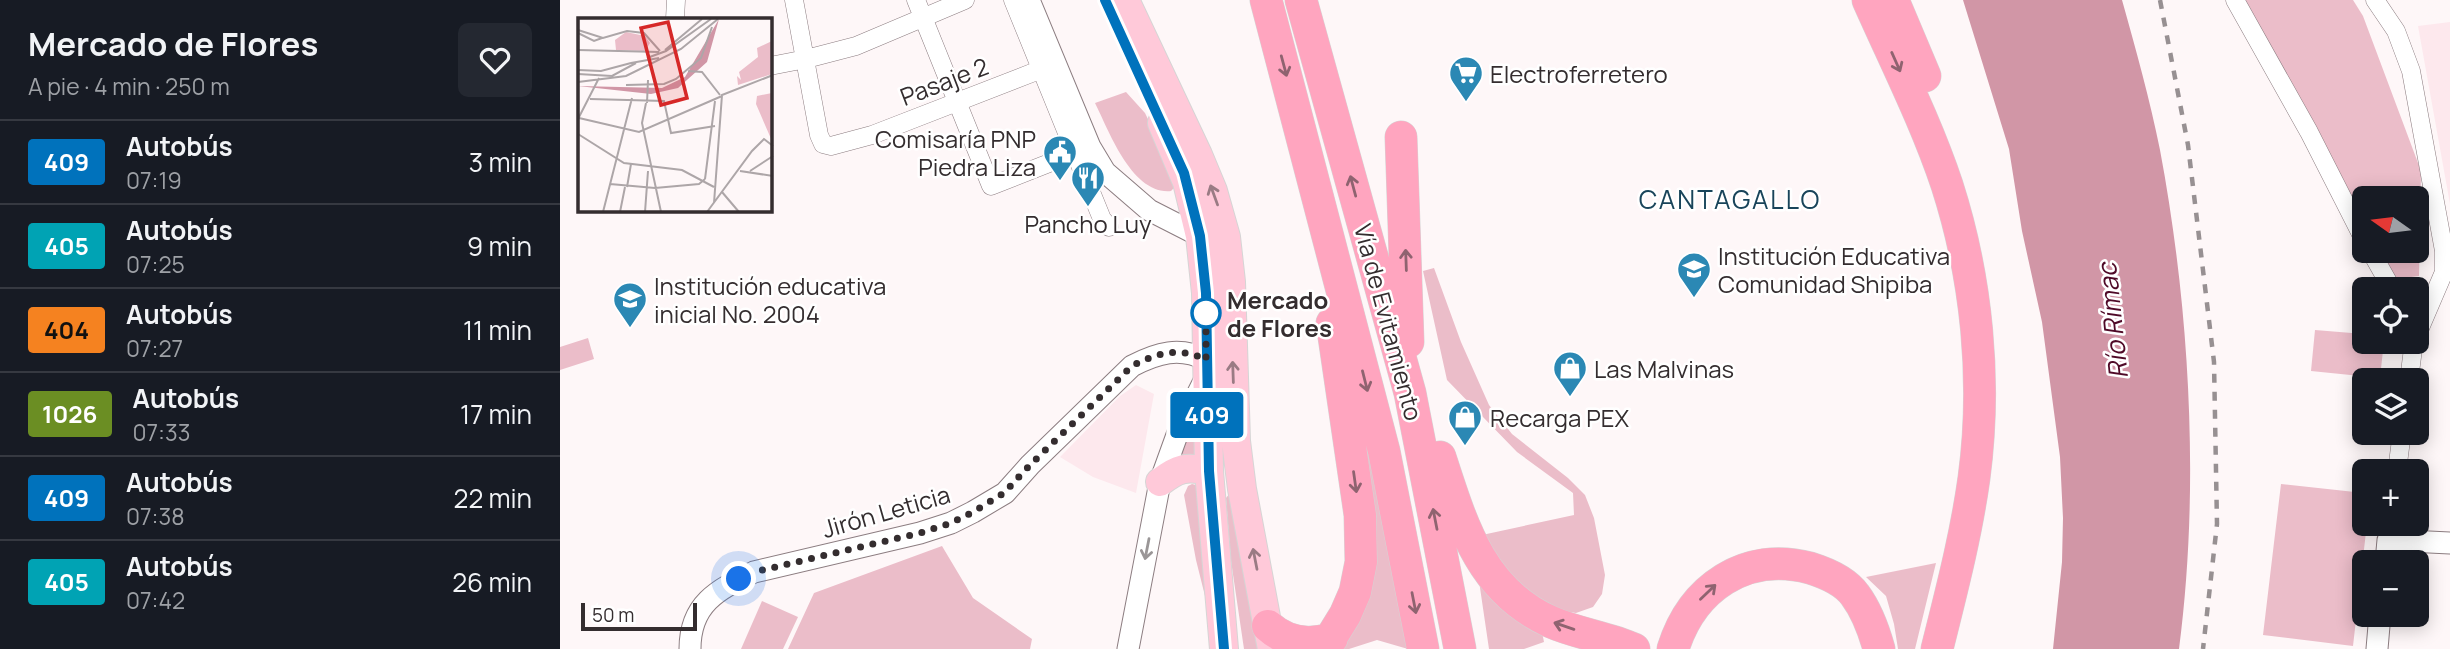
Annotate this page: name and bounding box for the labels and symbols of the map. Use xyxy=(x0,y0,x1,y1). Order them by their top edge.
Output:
inset map xyxy=(578,18,772,212)
street label: Pasaje 2 xyxy=(895,49,993,113)
one-way arrow xyxy=(1890,51,1903,73)
one-way arrow xyxy=(1278,54,1291,76)
supermarket icon: Electroferretero xyxy=(1447,54,1485,103)
place label: Electroferretero xyxy=(1490,57,1668,90)
place label: Comisaría PNP Piedra Liza xyxy=(875,122,1036,183)
public building icon: Comisaría PNP Piedra Liza xyxy=(1041,133,1079,182)
restaurant icon: Pancho Luy xyxy=(1069,159,1107,208)
one-way arrow xyxy=(1346,175,1359,198)
district label: CANTAGALLO xyxy=(1639,181,1821,217)
one-way arrow xyxy=(1207,185,1219,207)
north arrow xyxy=(2352,186,2429,262)
place label: Pancho Luy xyxy=(1024,207,1152,240)
street label: Vía de Evitamiento xyxy=(1347,220,1431,424)
place label: Institución Educativa Comunidad Shipiba xyxy=(1718,239,1950,300)
one-way arrow xyxy=(1399,249,1412,272)
school or university icon: Institución Educativa Comunidad Shipiba xyxy=(1675,250,1713,299)
water label: Río Rímac xyxy=(2088,259,2136,381)
place label: Institución educativa inicial No. 2004 xyxy=(654,269,886,330)
school or university icon: Institución educativa inicial No. 2004 xyxy=(611,280,649,329)
place label: Mercado de Flores xyxy=(1227,283,1332,344)
marker: Mercado de Flores xyxy=(1191,298,1221,328)
shop icon: Las Malvinas xyxy=(1551,349,1589,398)
place label: Las Malvinas xyxy=(1594,352,1734,385)
one-way arrow xyxy=(1226,361,1240,384)
one-way arrow xyxy=(1359,369,1372,391)
line badge: 409 xyxy=(1167,392,1247,438)
shop icon: Recarga PEX xyxy=(1446,398,1484,447)
place label: Recarga PEX xyxy=(1490,401,1629,434)
one-way arrow xyxy=(1349,471,1362,493)
street label: Jirón Leticia xyxy=(818,477,954,545)
one-way arrow xyxy=(1428,508,1442,531)
one-way arrow xyxy=(1140,537,1153,560)
one-way arrow xyxy=(1248,548,1261,571)
your location xyxy=(721,561,756,596)
one-way arrow xyxy=(1699,583,1716,600)
one-way arrow xyxy=(1408,591,1421,614)
scale bar xyxy=(581,600,696,632)
one-way arrow xyxy=(1553,619,1575,631)

